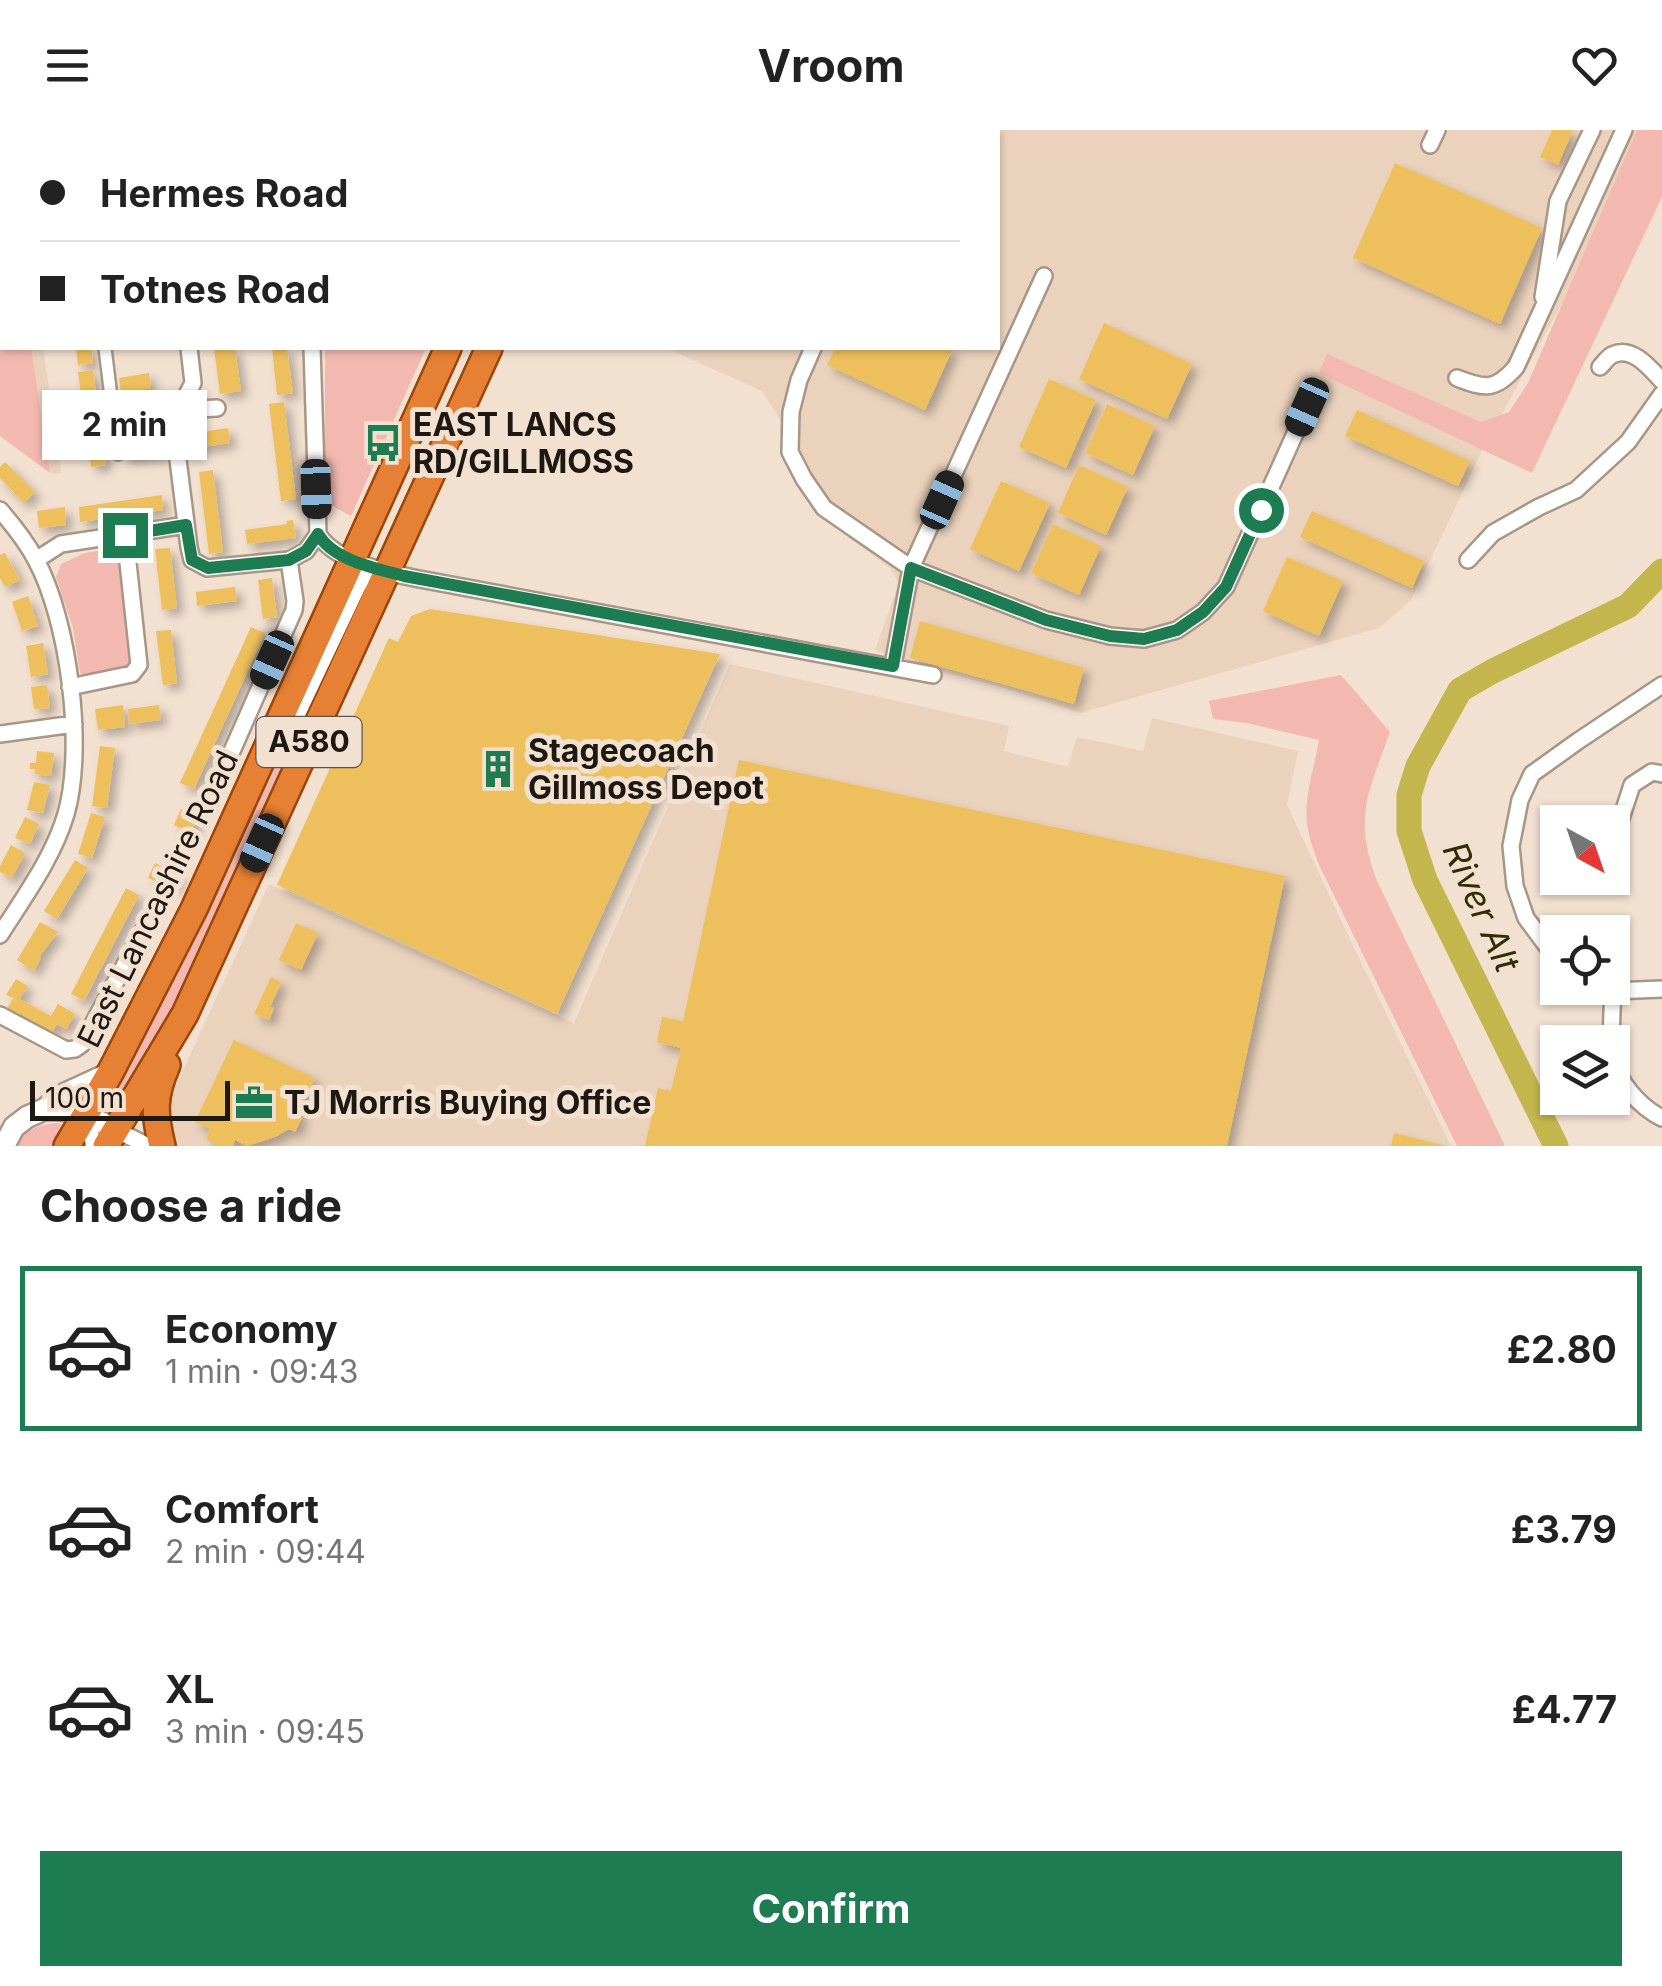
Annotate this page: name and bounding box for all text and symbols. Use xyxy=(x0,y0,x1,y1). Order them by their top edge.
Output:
icon: menu xyxy=(40,38,95,93)
text: Vroom xyxy=(757,38,905,93)
icon: heart xyxy=(1567,38,1622,93)
text: Hermes Road xyxy=(100,170,349,216)
text: Totnes Road xyxy=(100,266,330,312)
car xyxy=(1281,373,1333,441)
callout: 2 min xyxy=(42,390,208,460)
text: 2 min xyxy=(82,405,167,444)
place label: EAST LANCS RD/GILLMOSS xyxy=(413,405,634,481)
bus stop icon: EAST LANCS RD/GILLMOSS xyxy=(362,422,404,464)
car xyxy=(300,458,332,520)
car xyxy=(916,466,968,534)
route start xyxy=(1239,488,1284,533)
route end xyxy=(103,513,148,558)
car xyxy=(246,626,298,694)
road number: A580 xyxy=(256,717,362,767)
place label: Stagecoach Gillmoss Depot xyxy=(528,731,764,807)
street label: East Lancashire Road xyxy=(69,744,246,1053)
building icon: Stagecoach Gillmoss Depot xyxy=(477,748,519,790)
north arrow xyxy=(1540,805,1630,895)
map controls xyxy=(1540,805,1630,1115)
car xyxy=(236,809,288,877)
water label: River Alt xyxy=(1435,835,1529,979)
button: locate xyxy=(1540,915,1630,1005)
button: layers xyxy=(1540,1025,1630,1115)
scale bar xyxy=(30,1076,230,1120)
text: 100 m xyxy=(45,1081,124,1115)
office icon: TJ Morris Buying Office xyxy=(233,1082,275,1124)
place label: TJ Morris Buying Office xyxy=(284,1083,651,1122)
text: Choose a ride xyxy=(40,1178,342,1233)
icon: car xyxy=(45,1304,135,1394)
text: Economy xyxy=(165,1306,338,1352)
text: £2.80 xyxy=(1507,1326,1617,1372)
text: 1 min · 09:43 xyxy=(165,1352,359,1391)
icon: car xyxy=(45,1484,135,1574)
text: Comfort xyxy=(165,1486,319,1532)
text: £3.79 xyxy=(1511,1506,1617,1552)
text: 2 min · 09:44 xyxy=(165,1532,366,1571)
icon: car xyxy=(45,1664,135,1754)
text: XL xyxy=(165,1666,215,1712)
text: £4.77 xyxy=(1512,1686,1617,1732)
text: 3 min · 09:45 xyxy=(165,1712,365,1751)
button: Confirm xyxy=(40,1851,1622,1966)

